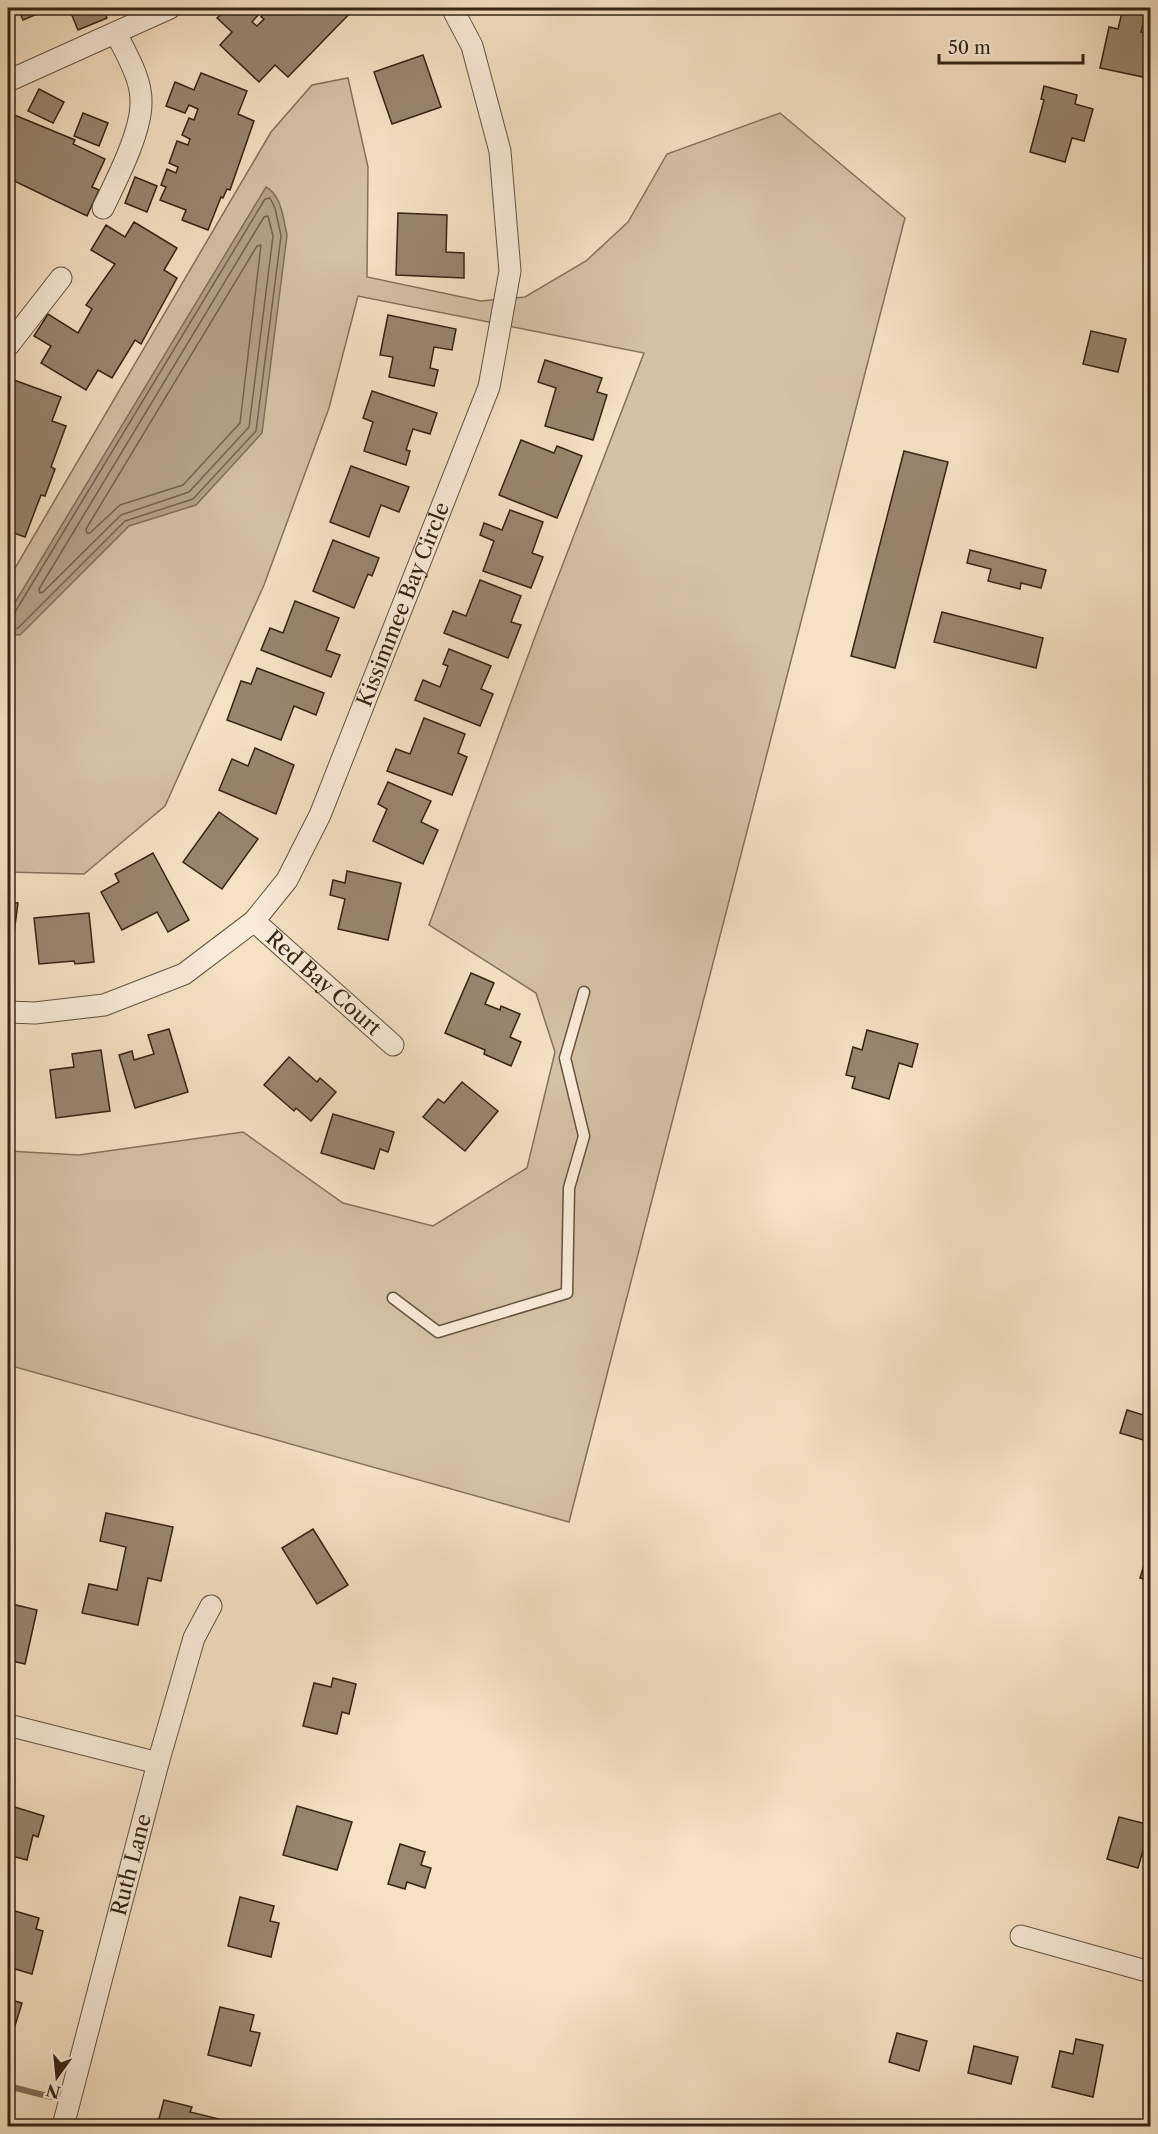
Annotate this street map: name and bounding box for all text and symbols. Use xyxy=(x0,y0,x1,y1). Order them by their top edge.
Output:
scale bar xyxy=(939,27,1083,65)
text: 50 m xyxy=(948,37,991,59)
street label: Kissimmee Bay Circle xyxy=(351,498,454,710)
street label: Red Bay Court xyxy=(261,925,387,1041)
street label: Ruth Lane xyxy=(106,1811,156,1918)
north arrow xyxy=(27,2047,87,2107)
text: N xyxy=(44,2080,62,2103)

